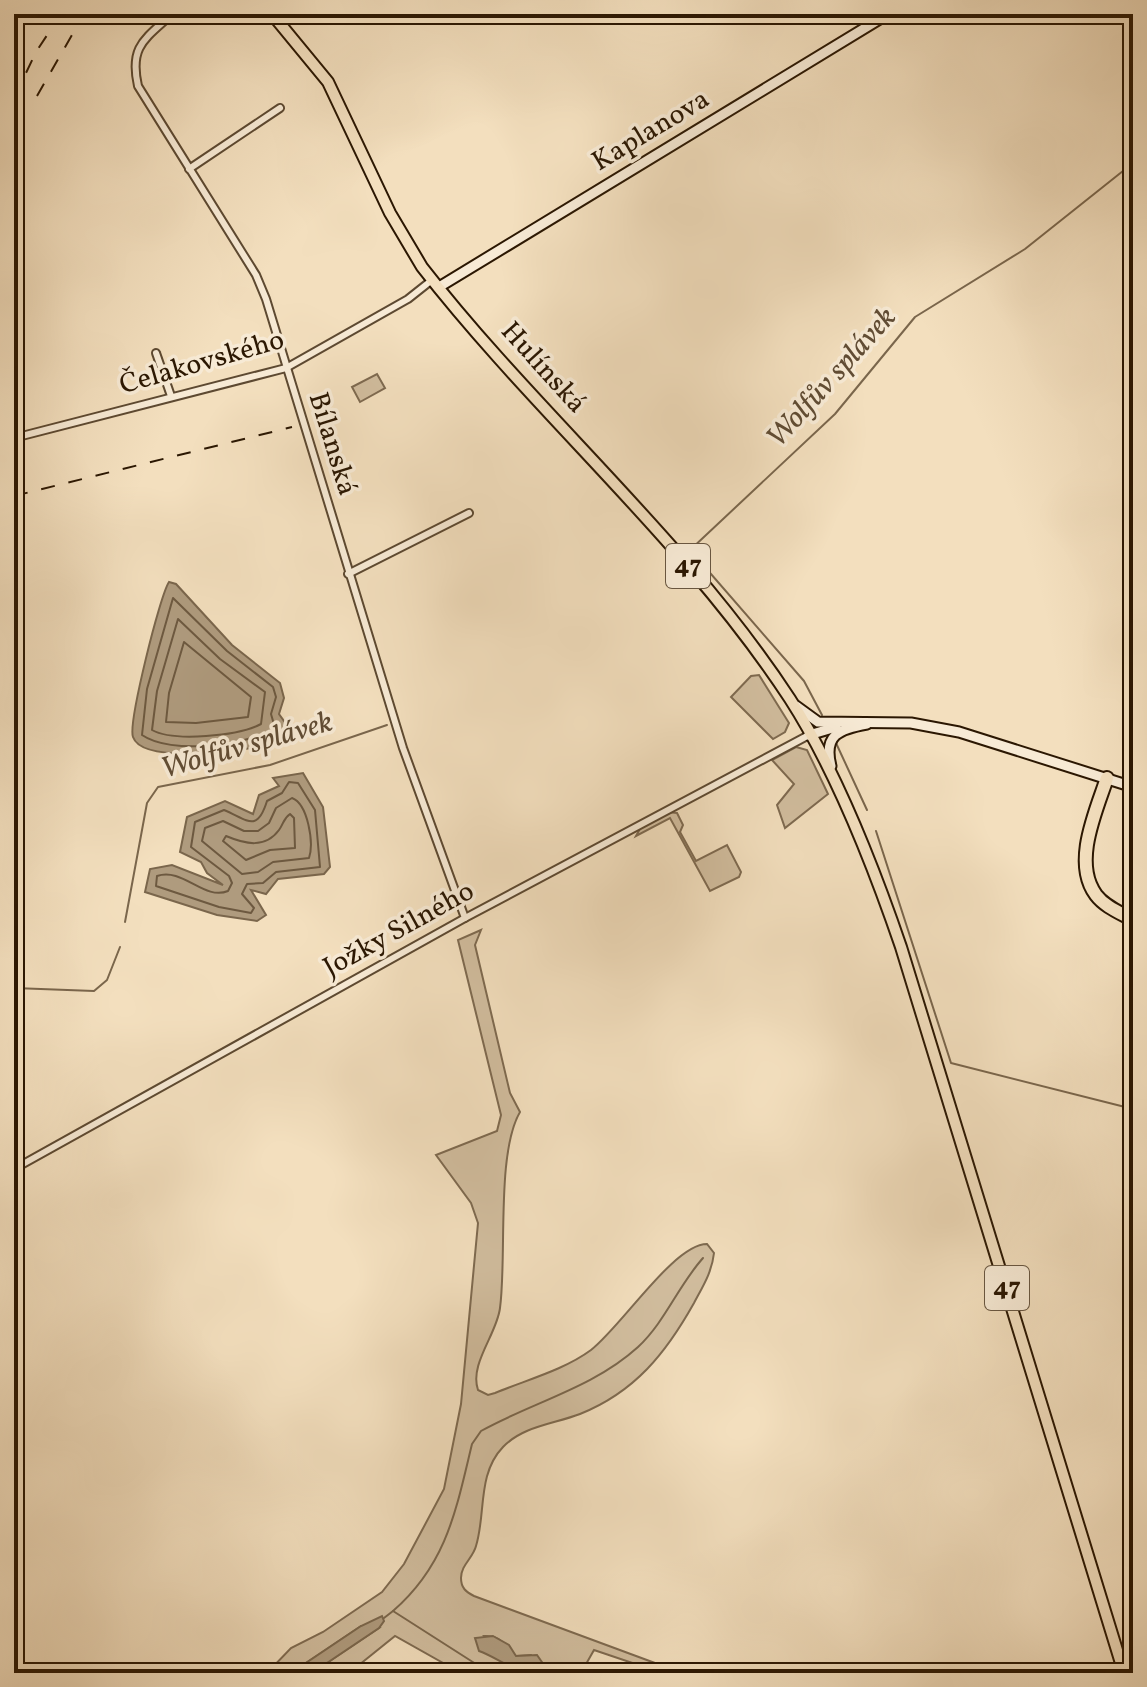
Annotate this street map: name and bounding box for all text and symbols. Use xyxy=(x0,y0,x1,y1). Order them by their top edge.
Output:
street label: Kaplanova xyxy=(585,81,717,181)
water label: Wolfův splávek xyxy=(757,298,907,458)
street label: Hulínská xyxy=(491,313,595,423)
street label: Čelakovského xyxy=(115,321,289,405)
street label: Bílanská xyxy=(298,388,366,500)
road number: 47 xyxy=(666,544,710,588)
water label: Wolfův splávek xyxy=(156,701,338,791)
street label: Jožky Silného xyxy=(316,872,482,988)
road number: 47 xyxy=(985,1266,1029,1310)

